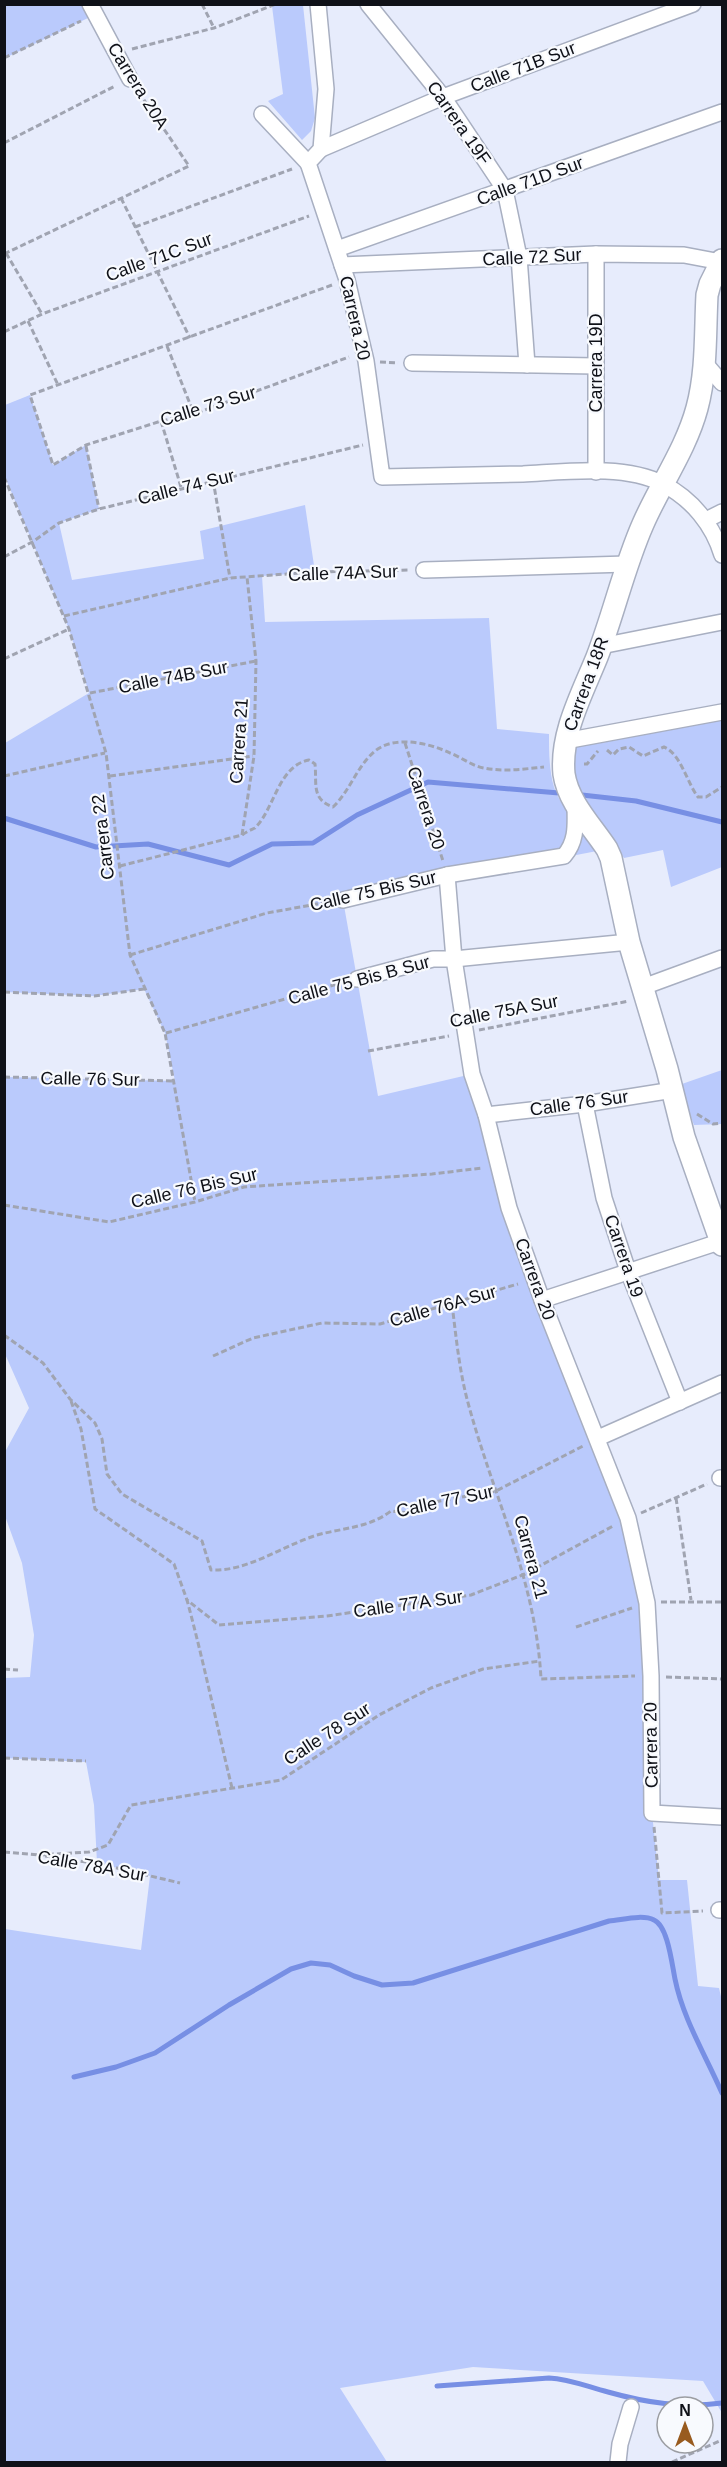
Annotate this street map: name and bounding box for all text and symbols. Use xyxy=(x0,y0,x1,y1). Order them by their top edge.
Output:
street label: Calle 71B Sur xyxy=(468,38,578,96)
street label: Carrera 20A xyxy=(104,39,172,133)
street label: Carrera 19F xyxy=(423,78,495,168)
street label: Calle 71D Sur xyxy=(474,152,586,210)
street label: Calle 71C Sur xyxy=(103,228,215,286)
street label: Calle 72 Sur xyxy=(482,244,582,270)
street label: Carrera 20 xyxy=(336,274,374,362)
street label: Carrera 19D xyxy=(586,313,606,413)
street label: Calle 73 Sur xyxy=(158,382,258,430)
street label: Calle 74 Sur xyxy=(136,465,236,509)
street label: Calle 74A Sur xyxy=(288,561,398,585)
street label: Carrera 18R xyxy=(560,634,612,734)
street label: Calle 74B Sur xyxy=(117,657,229,697)
street label: Carrera 21 xyxy=(226,697,252,785)
street label: Carrera 20 xyxy=(403,764,449,852)
street label: Carrera 22 xyxy=(88,793,118,881)
street label: Calle 75 Bis Sur xyxy=(308,867,438,915)
street label: Calle 75 Bis B Sur xyxy=(286,951,432,1009)
street label: Calle 75A Sur xyxy=(448,991,560,1031)
street label: Calle 76 Sur xyxy=(40,1068,140,1090)
street label: Calle 76 Sur xyxy=(529,1086,629,1120)
street label: Calle 76 Bis Sur xyxy=(129,1164,259,1212)
street label: Carrera 19 xyxy=(601,1212,647,1300)
street label: Carrera 20 xyxy=(511,1235,559,1323)
street label: Calle 76A Sur xyxy=(387,1281,499,1331)
street label: Calle 77 Sur xyxy=(394,1481,496,1521)
street label: Carrera 21 xyxy=(510,1513,552,1601)
street label: Calle 77A Sur xyxy=(352,1586,464,1622)
street label: Calle 78 Sur xyxy=(280,1699,374,1769)
street label: Carrera 20 xyxy=(640,1702,662,1788)
street label: Calle 78A Sur xyxy=(36,1847,148,1885)
north arrow xyxy=(655,2395,715,2455)
text: N xyxy=(679,2402,691,2419)

